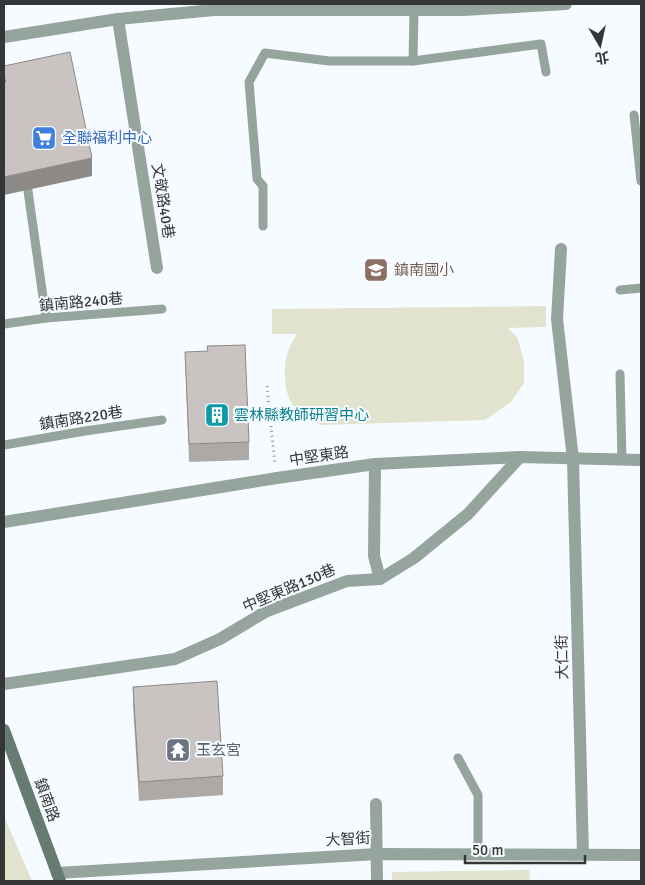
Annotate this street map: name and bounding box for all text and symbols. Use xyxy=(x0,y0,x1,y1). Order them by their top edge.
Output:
north arrow xyxy=(575,20,625,70)
text: 北 xyxy=(594,48,610,67)
supermarket icon: 全聯福利中心 xyxy=(31,125,57,151)
place label: 全聯福利中心 xyxy=(62,129,152,147)
street label: 文敬路40巷 xyxy=(148,162,178,240)
school or university icon: 鎮南國小 xyxy=(363,257,389,283)
place label: 鎮南國小 xyxy=(394,261,454,279)
street label: 鎮南路240巷 xyxy=(38,289,124,315)
building icon: 雲林縣教師研習中心 xyxy=(204,402,230,428)
street label: 鎮南路220巷 xyxy=(38,403,124,433)
place label: 雲林縣教師研習中心 xyxy=(234,406,369,424)
street label: 中堅東路 xyxy=(288,443,350,469)
street label: 中堅東路130巷 xyxy=(240,560,338,616)
street label: 大仁街 xyxy=(553,634,571,680)
temple icon: 玉玄宮 xyxy=(165,737,191,763)
place label: 玉玄宮 xyxy=(196,741,241,759)
street label: 鎮南路 xyxy=(31,776,63,824)
street label: 大智街 xyxy=(325,829,371,849)
scale bar xyxy=(465,832,585,864)
text: 50 m xyxy=(472,841,503,859)

